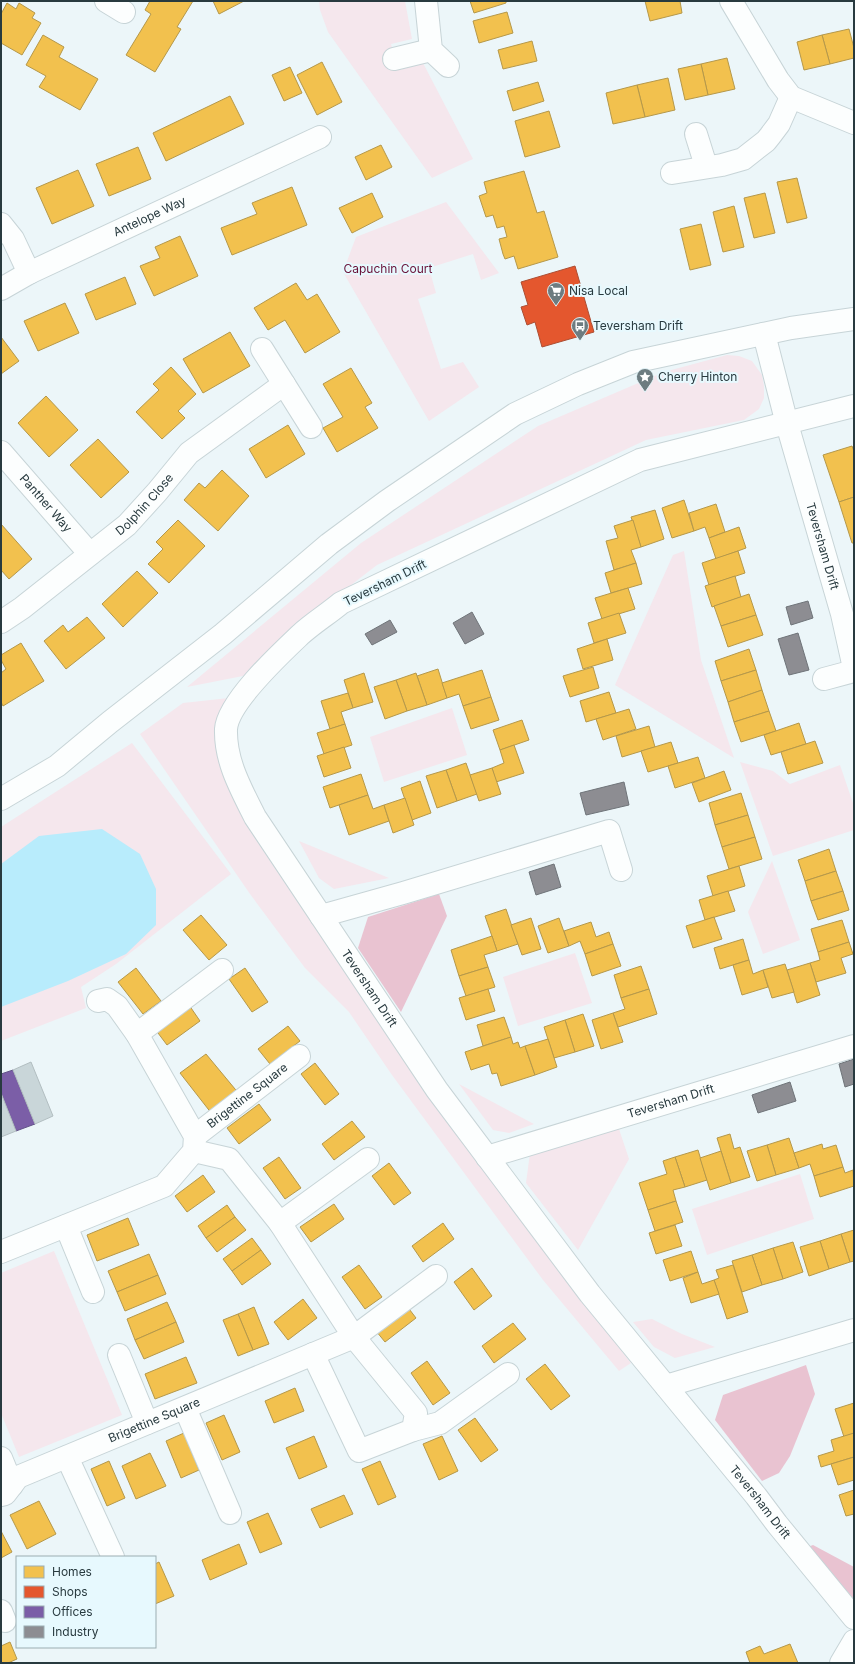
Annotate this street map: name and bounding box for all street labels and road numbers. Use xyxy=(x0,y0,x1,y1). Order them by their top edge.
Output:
street label: Antelope Way xyxy=(111,193,188,240)
street label: Dolphin Close xyxy=(112,470,176,538)
street label: Panther Way xyxy=(17,471,76,535)
street label: Teversham Drift xyxy=(803,501,843,591)
street label: Teversham Drift xyxy=(341,556,429,609)
street label: Teversham Drift xyxy=(338,946,401,1030)
street label: Brigettine Square xyxy=(204,1060,290,1131)
street label: Teversham Drift xyxy=(625,1081,716,1121)
street label: Brigettine Square xyxy=(106,1394,202,1446)
street label: Teversham Drift xyxy=(727,1462,794,1542)

